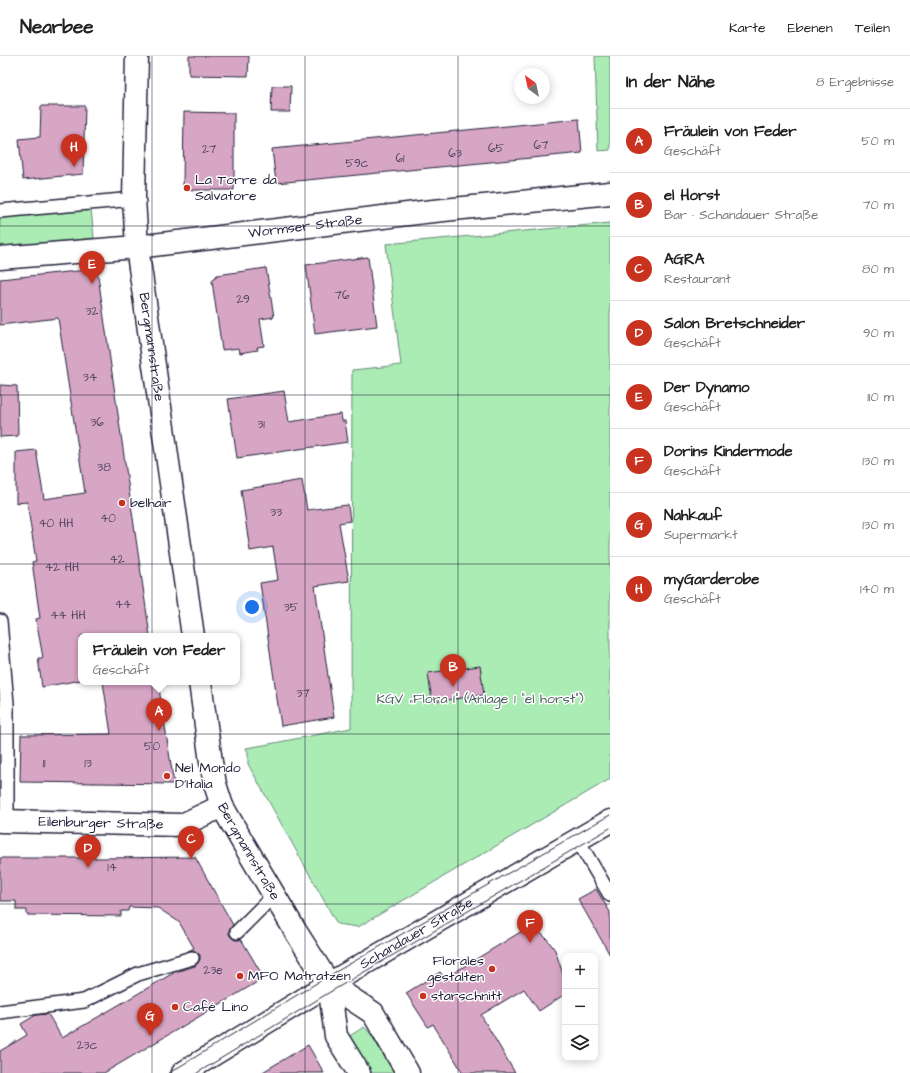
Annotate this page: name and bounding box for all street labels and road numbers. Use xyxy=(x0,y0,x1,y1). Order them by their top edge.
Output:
street label: Wormser Straße xyxy=(247,210,364,243)
street label: Bergmannstraße xyxy=(134,291,169,403)
street label: Bergmannstraße xyxy=(212,799,285,904)
street label: Eilenburger Straße xyxy=(38,812,164,835)
street label: Schandauer Straße xyxy=(356,892,477,974)

